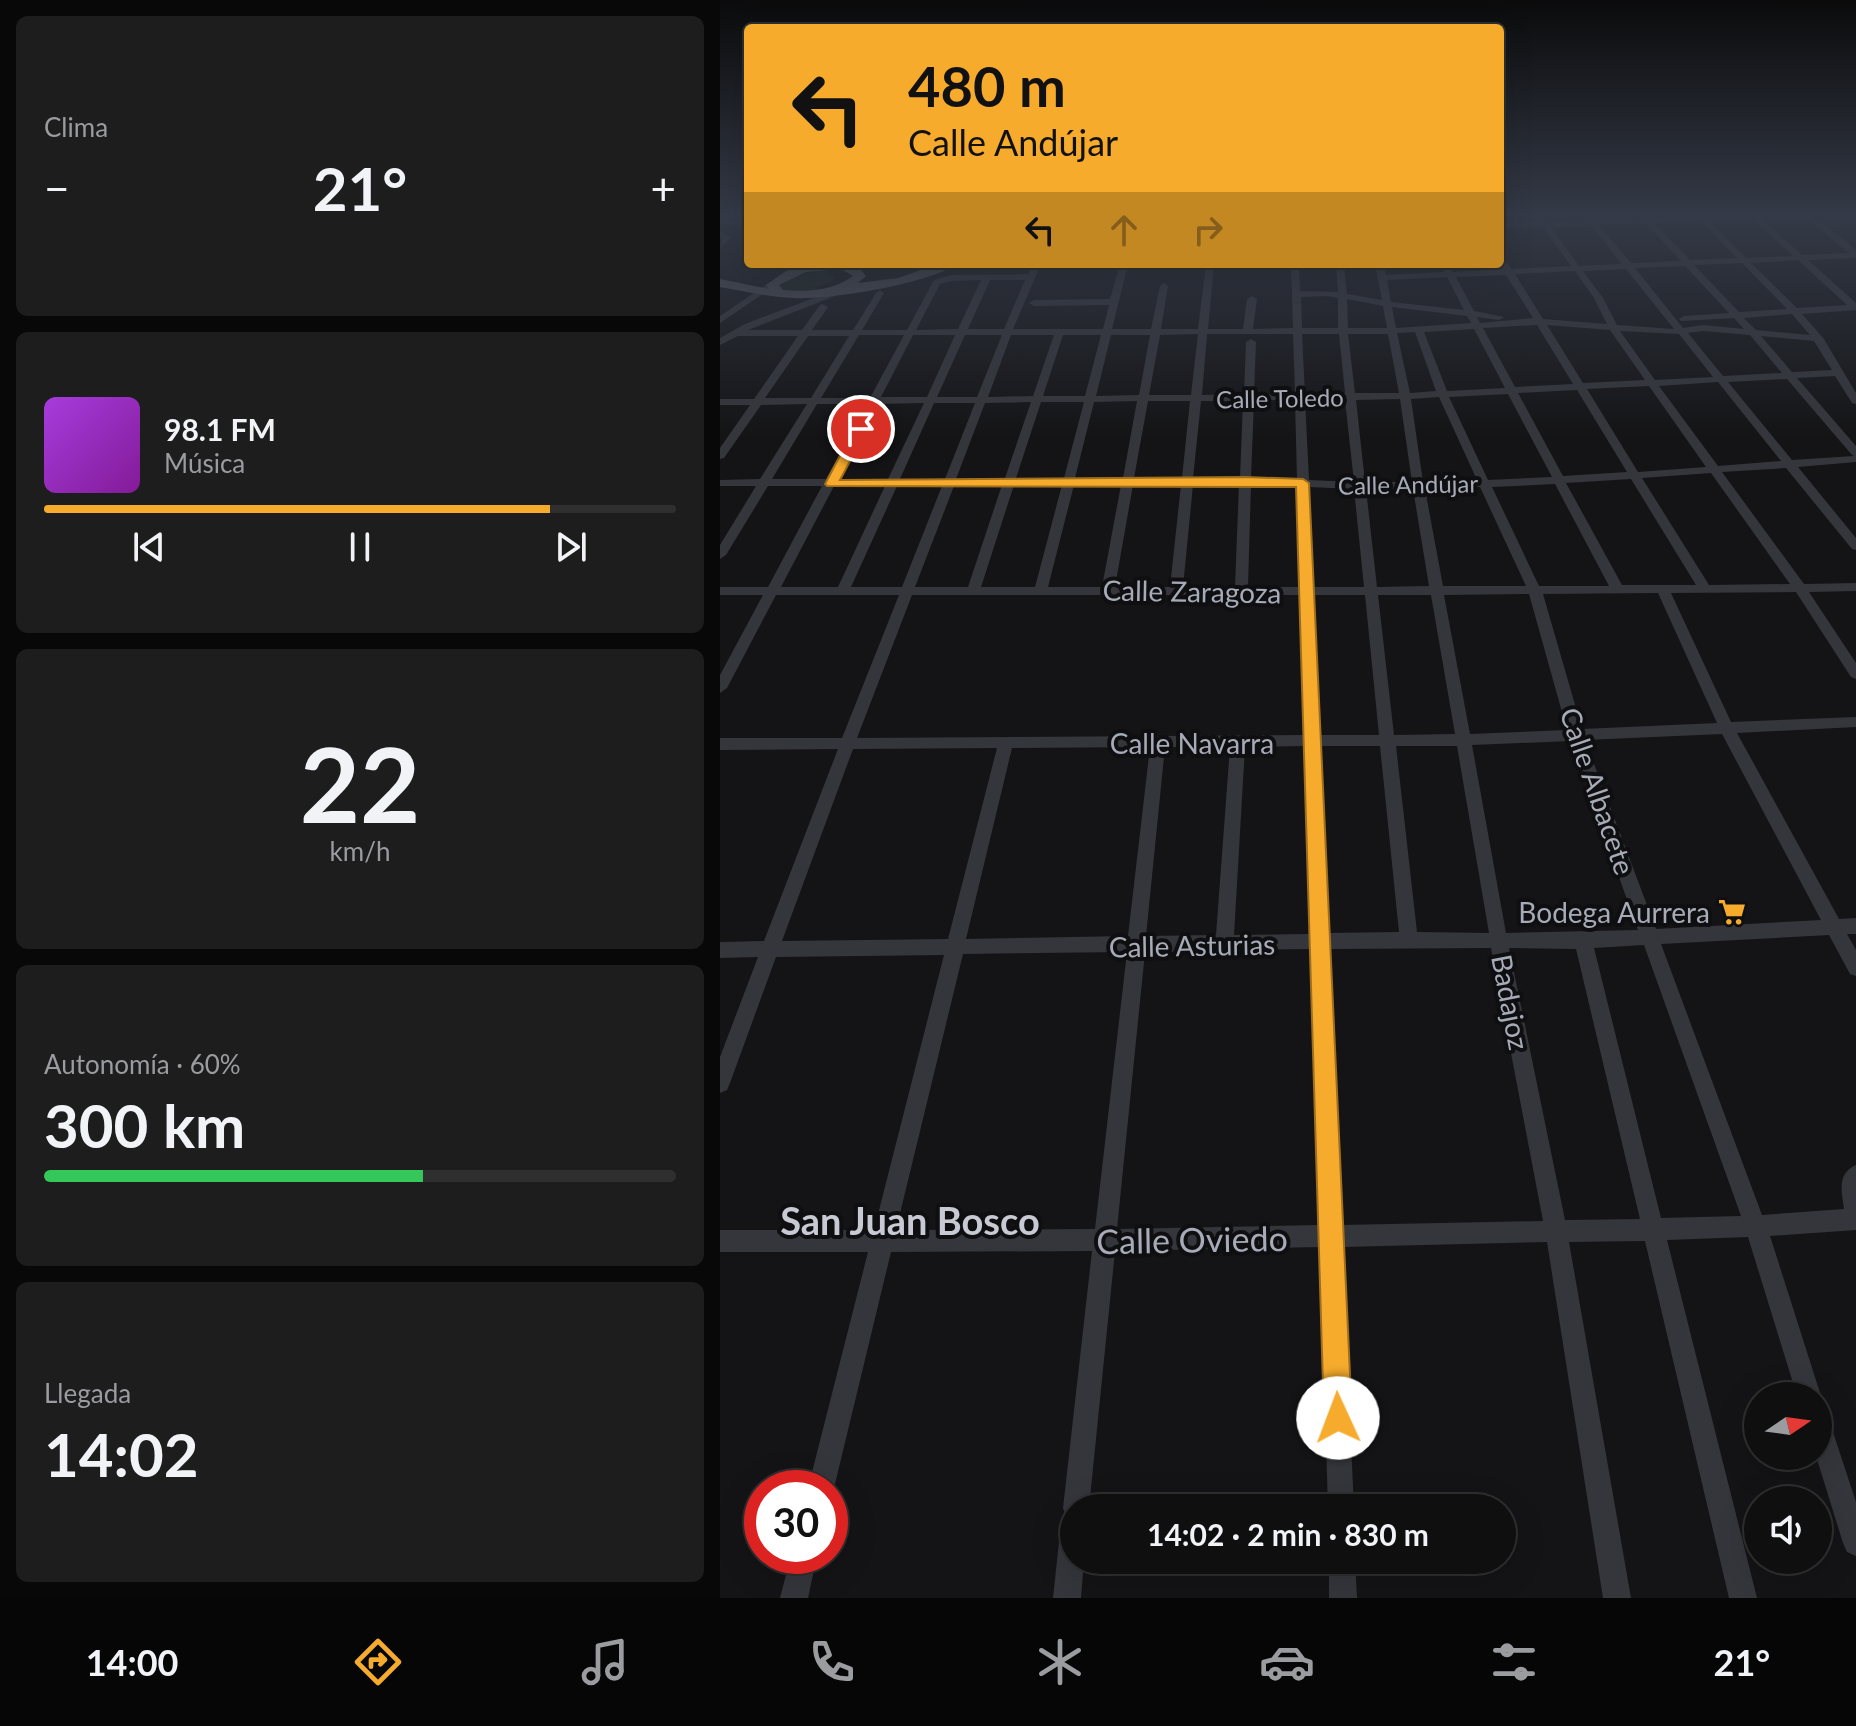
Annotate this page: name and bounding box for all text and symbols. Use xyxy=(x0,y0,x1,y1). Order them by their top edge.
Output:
text: 480 m xyxy=(908,52,1066,119)
icon: left xyxy=(776,56,880,160)
text: Clima xyxy=(44,111,108,143)
text: Calle Andújar xyxy=(908,120,1118,164)
text: 21° xyxy=(313,152,407,224)
text: − xyxy=(44,162,70,214)
text: + xyxy=(650,162,676,214)
icon: left xyxy=(1018,208,1062,252)
icon: ahead xyxy=(1102,208,1146,252)
icon: right xyxy=(1186,208,1230,252)
street label: Calle Toledo xyxy=(1216,382,1344,414)
pin xyxy=(827,395,895,463)
icon: arrive xyxy=(839,407,883,451)
text: 98.1 FM xyxy=(164,411,276,447)
text: Música xyxy=(164,447,245,479)
street label: Calle Andújar xyxy=(1338,468,1479,500)
icon: previous xyxy=(127,525,171,569)
icon: pause xyxy=(338,525,382,569)
icon: next xyxy=(549,525,593,569)
street label: Calle Zaragoza xyxy=(1102,572,1282,610)
street label: Calle Albacete xyxy=(1554,703,1642,879)
text: 22 xyxy=(300,720,420,845)
street label: Calle Navarra xyxy=(1110,726,1274,760)
text: km/h xyxy=(330,835,390,867)
place label: Bodega Aurrera xyxy=(1518,895,1710,929)
supermarket icon: Bodega Aurrera xyxy=(1717,897,1747,927)
street label: Calle Asturias xyxy=(1108,927,1276,963)
street label: Badajoz xyxy=(1485,951,1537,1053)
text: Autonomía · 60% xyxy=(44,1048,241,1080)
text: 300 km xyxy=(44,1089,245,1161)
district label: San Juan Bosco xyxy=(780,1197,1040,1243)
street label: Calle Oviedo xyxy=(1096,1217,1288,1261)
position arrow xyxy=(1296,1376,1380,1460)
text: Llegada xyxy=(44,1377,131,1409)
north arrow xyxy=(1744,1382,1832,1470)
map controls xyxy=(1744,1382,1832,1574)
text: 14:02 xyxy=(44,1418,199,1490)
speed limit sign: 30 xyxy=(744,1470,848,1574)
button: sound xyxy=(1744,1486,1832,1574)
text: 14:02 · 2 min · 830 m xyxy=(1147,1516,1429,1552)
icon: directions xyxy=(350,1634,406,1690)
icon: music xyxy=(577,1634,633,1690)
icon: phone xyxy=(804,1634,860,1690)
icon: climate xyxy=(1032,1634,1088,1690)
icon: car xyxy=(1259,1634,1315,1690)
icon: filters xyxy=(1486,1634,1542,1690)
text: 14:00 xyxy=(86,1640,178,1684)
text: 21° xyxy=(1714,1640,1770,1684)

